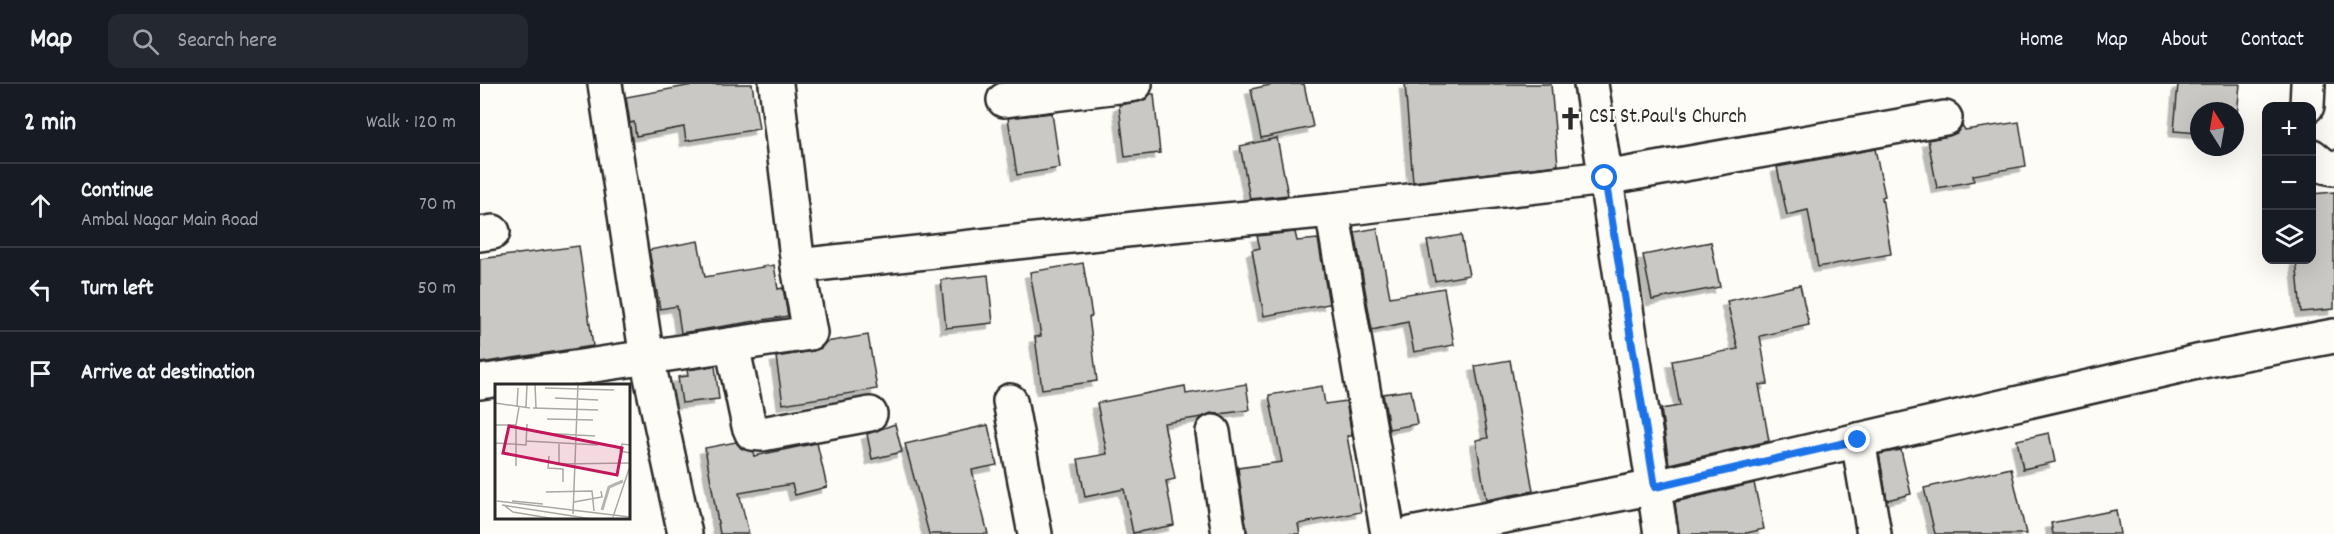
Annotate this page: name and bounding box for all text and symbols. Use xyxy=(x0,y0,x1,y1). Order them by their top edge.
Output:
search box xyxy=(108,14,528,68)
text: Map xyxy=(30,21,72,61)
icon: search xyxy=(129,25,162,58)
text: Search here xyxy=(177,26,277,57)
text: Home xyxy=(2019,26,2063,56)
text: Map xyxy=(2096,26,2128,56)
text: About xyxy=(2161,26,2208,56)
text: Contact xyxy=(2241,26,2304,56)
north arrow xyxy=(2190,102,2244,156)
map controls xyxy=(2262,102,2316,264)
button: + xyxy=(2262,102,2316,156)
place label: CSI St.Paul's Church xyxy=(1589,103,1747,133)
text: 2 min xyxy=(24,105,76,142)
church icon: CSI St.Paul's Church xyxy=(1558,105,1584,131)
text: Walk · 120 m xyxy=(366,109,456,137)
button: − xyxy=(2262,156,2316,210)
route start xyxy=(1591,164,1617,190)
text: Continue xyxy=(81,176,153,207)
icon: ahead xyxy=(24,189,57,222)
text: 70 m xyxy=(419,191,456,219)
text: Ambal Nagar Main Road xyxy=(81,207,258,235)
button: layers xyxy=(2262,210,2316,264)
icon: left xyxy=(24,273,57,306)
text: Turn left xyxy=(81,274,153,305)
text: 50 m xyxy=(418,275,456,303)
icon: arrive xyxy=(24,357,57,390)
text: Arrive at destination xyxy=(81,358,255,389)
inset map xyxy=(495,384,630,519)
route end xyxy=(1844,426,1870,452)

